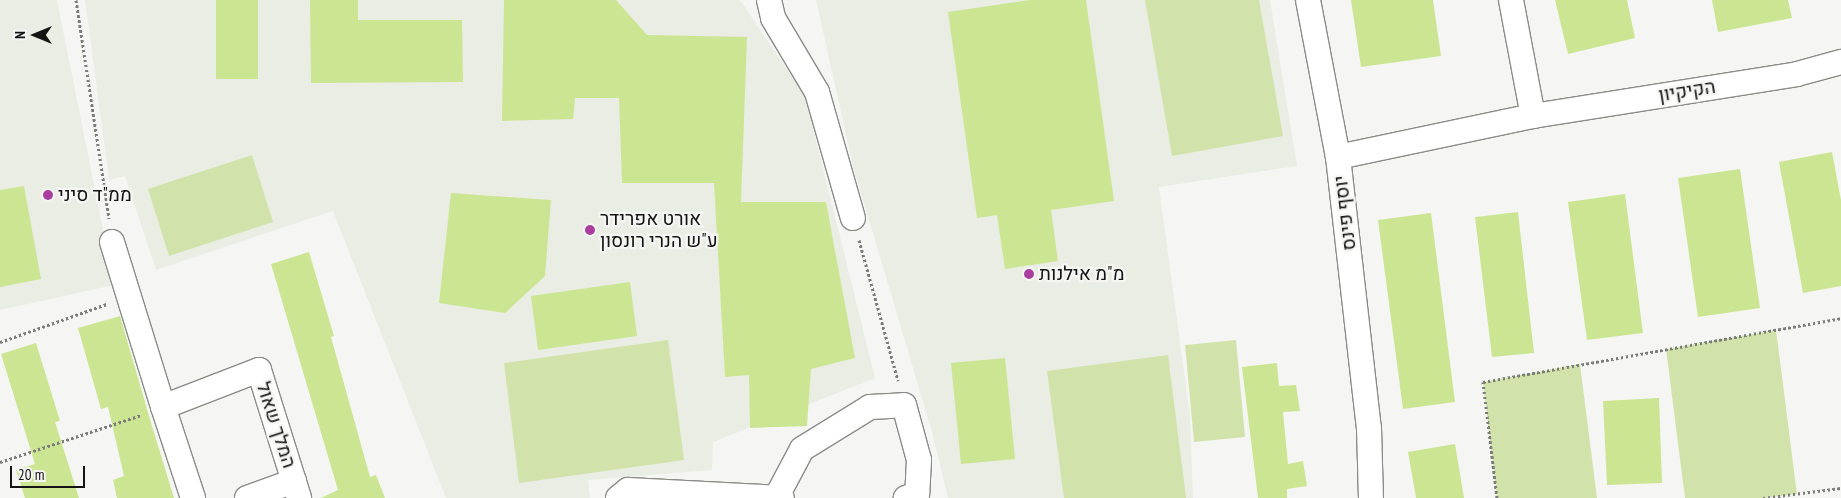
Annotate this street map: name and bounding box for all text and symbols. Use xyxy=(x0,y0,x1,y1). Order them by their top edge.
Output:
north arrow xyxy=(10,10,60,60)
text: N xyxy=(11,31,29,39)
street label: הקיקיון xyxy=(1657,75,1717,107)
street label: יוסף פינס xyxy=(1329,174,1361,252)
place label: ממ"ד סיני xyxy=(58,184,132,206)
marker: ממ"ד סיני xyxy=(42,189,54,201)
place label: אורט אפרידר ע"ש הנרי רונסון xyxy=(600,208,718,252)
marker: אורט אפרידר ע"ש הנרי רונסון xyxy=(584,224,596,236)
place label: מ"מ אילנות xyxy=(1039,263,1125,285)
marker: מ"מ אילנות xyxy=(1023,268,1035,280)
street label: המלך שאול xyxy=(251,379,301,471)
scale bar xyxy=(12,456,88,488)
text: 20 m xyxy=(18,465,44,484)

